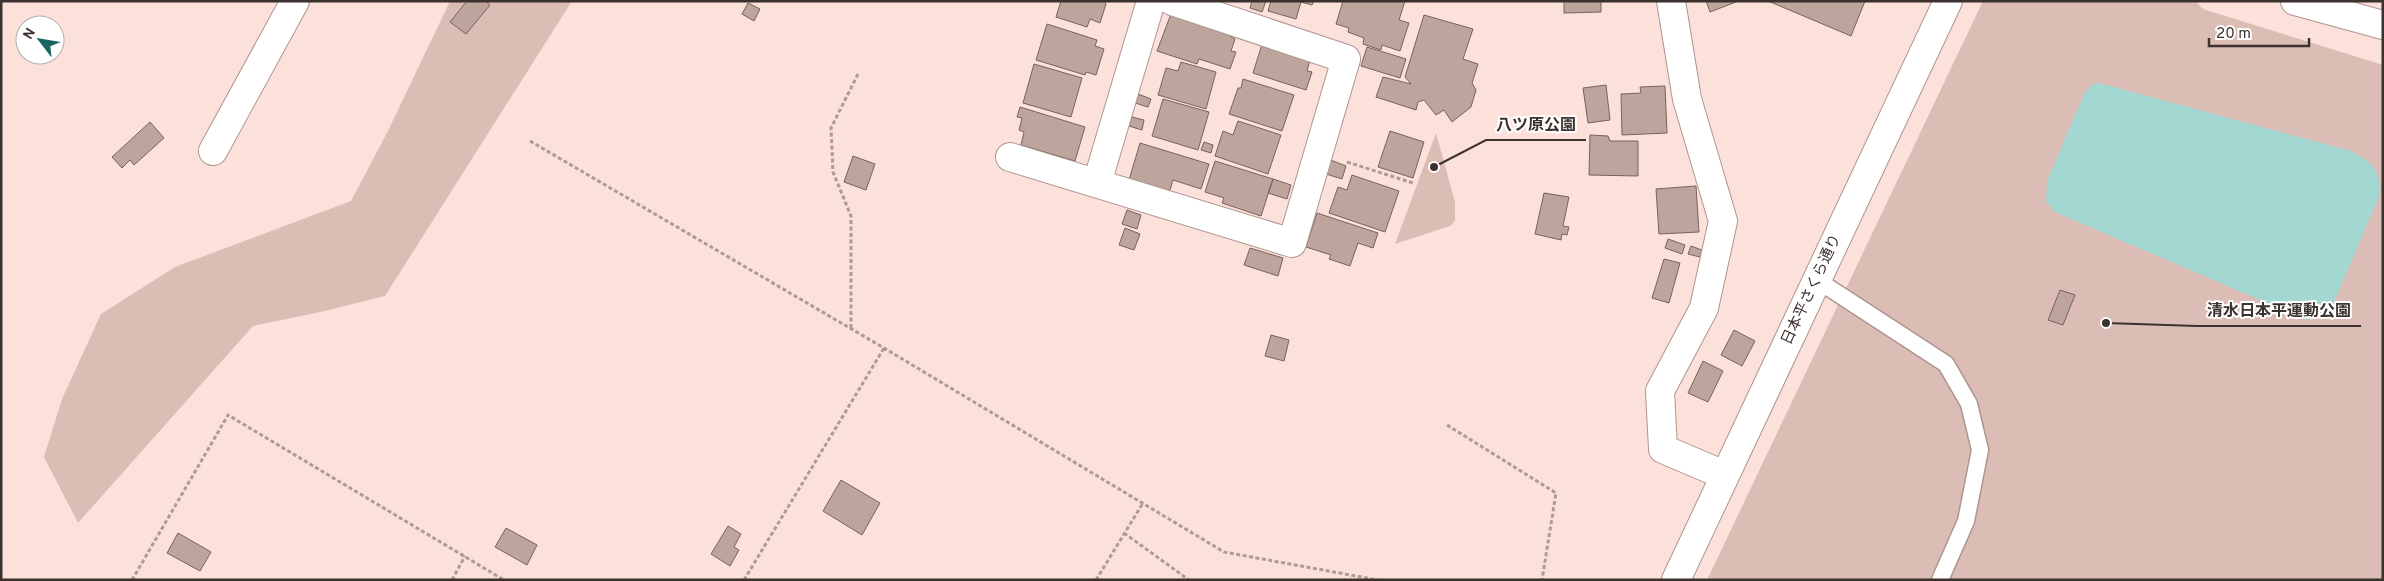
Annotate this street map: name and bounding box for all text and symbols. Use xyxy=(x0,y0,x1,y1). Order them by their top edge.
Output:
north arrow xyxy=(15,15,65,65)
scale bar xyxy=(2209,15,2309,47)
text: N xyxy=(20,25,40,43)
text: 20 m xyxy=(2216,25,2251,44)
callout: 八ツ原公園 xyxy=(1486,109,1586,140)
text: 八ツ原公園 xyxy=(1496,116,1576,136)
street label: 日本平さくら通り xyxy=(1778,232,1846,348)
callout: 清水日本平運動公園 xyxy=(2197,295,2361,326)
text: 清水日本平運動公園 xyxy=(2207,302,2351,322)

